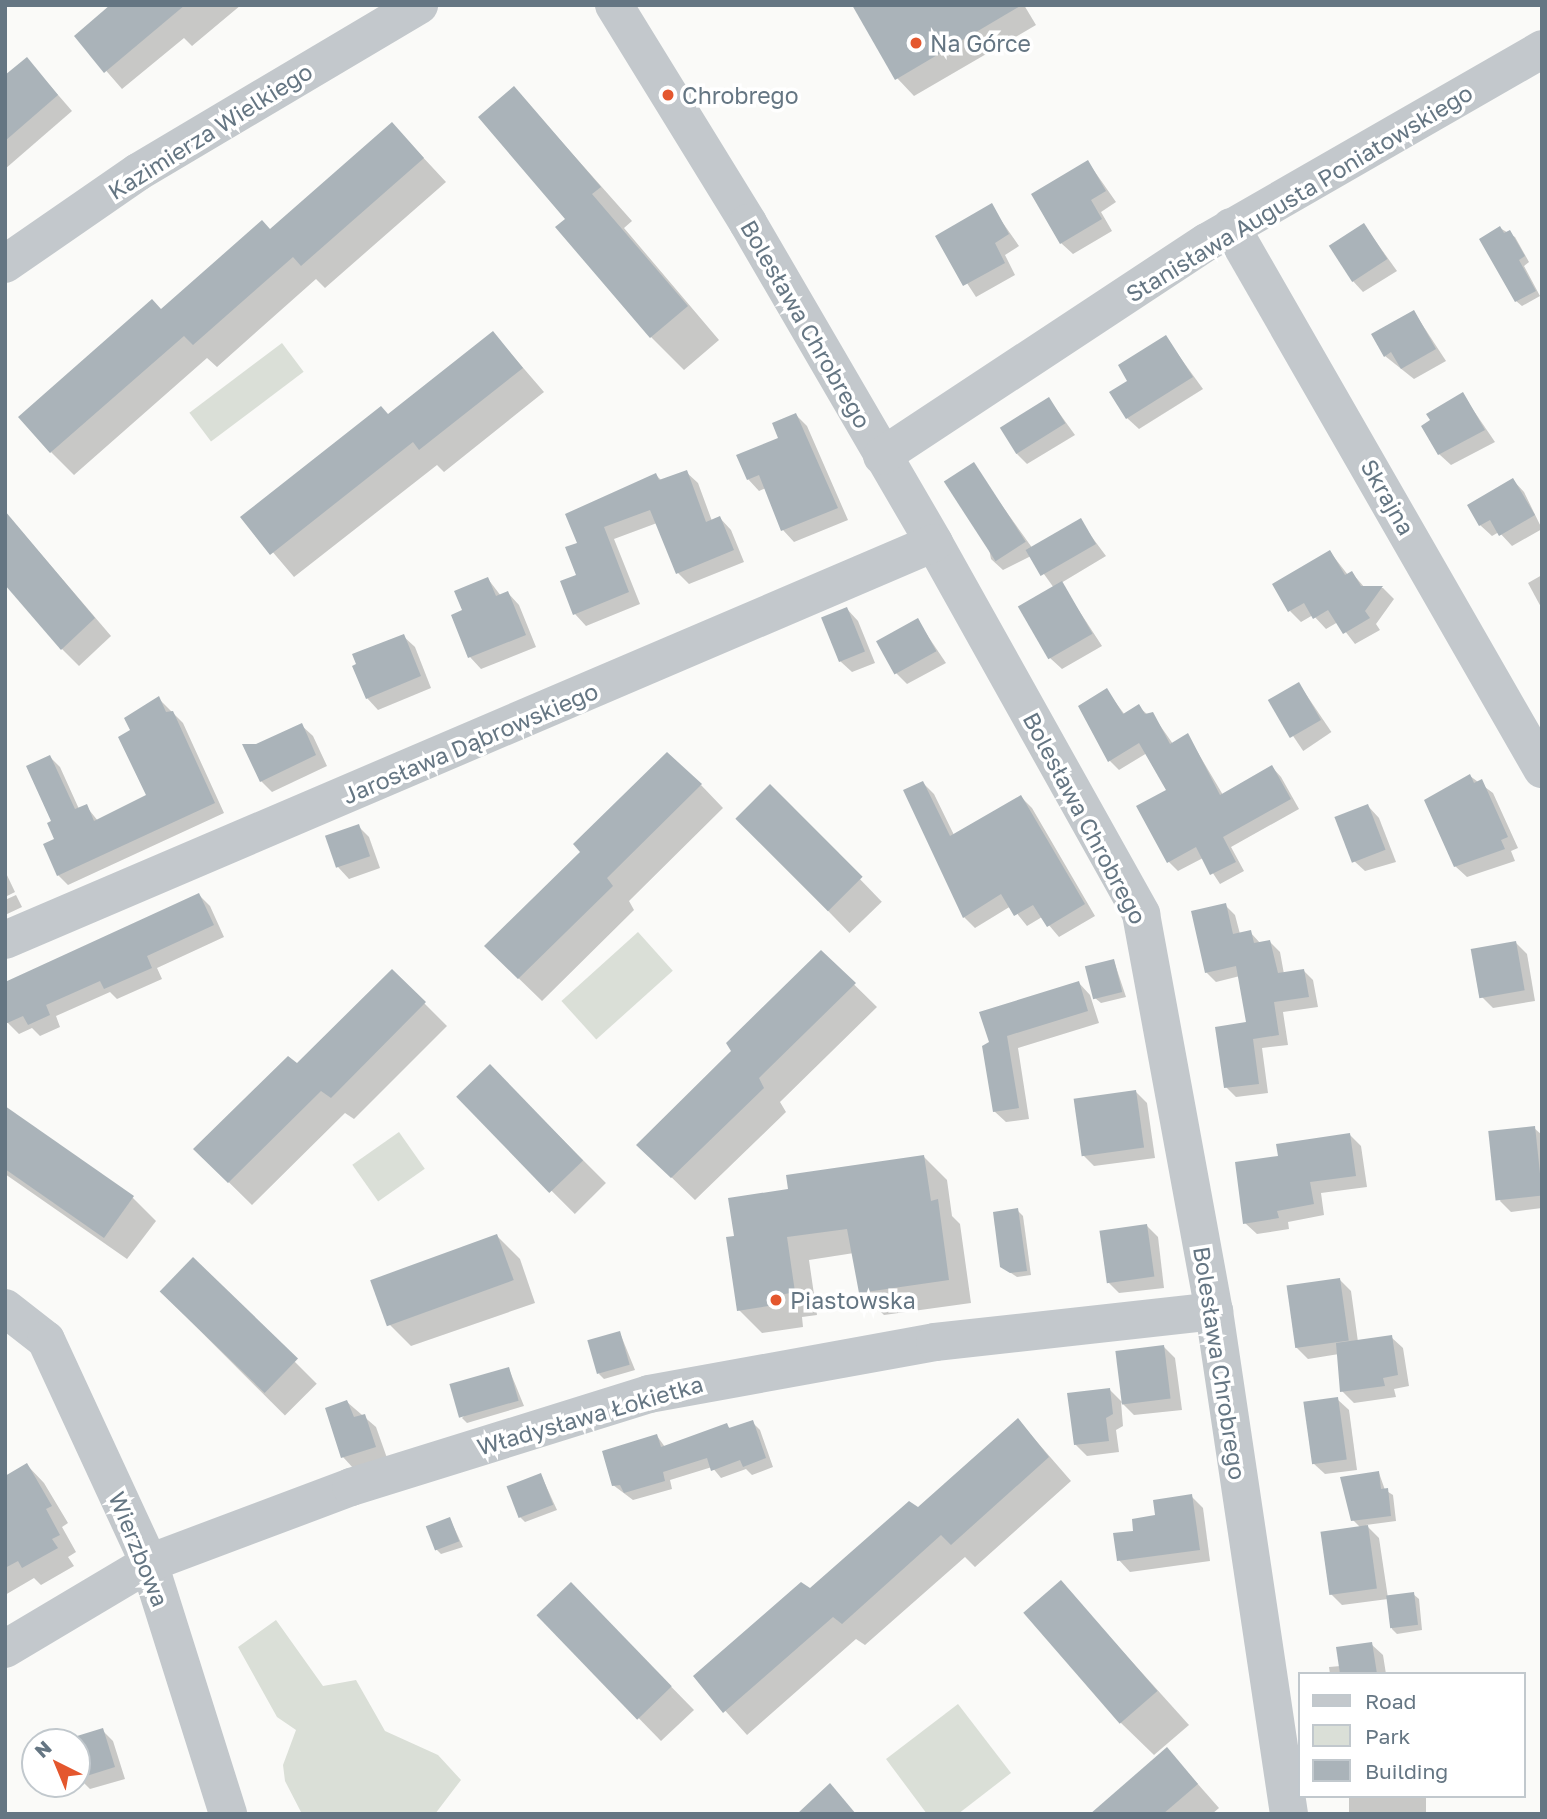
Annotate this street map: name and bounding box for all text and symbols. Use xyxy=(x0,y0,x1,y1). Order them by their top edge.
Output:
place label: Na Górce xyxy=(930,29,1031,57)
marker: Na Górce xyxy=(908,35,924,51)
street label: Kazimierza Wielkiego xyxy=(103,57,317,205)
street label: Stanisława Augusta Poniatowskiego xyxy=(1121,78,1477,308)
place label: Chrobrego xyxy=(682,81,798,109)
marker: Chrobrego xyxy=(660,87,676,103)
street label: Bolesława Chrobrego xyxy=(735,215,877,433)
street label: Skrajna xyxy=(1355,454,1421,540)
street label: Jarosława Dąbrowskiego xyxy=(338,677,602,809)
street label: Bolesława Chrobrego xyxy=(1017,707,1153,929)
street label: Bolesława Chrobrego xyxy=(1188,1244,1252,1482)
place label: Piastowska xyxy=(790,1286,916,1314)
marker: Piastowska xyxy=(768,1292,784,1308)
street label: Władysława Łokietka xyxy=(474,1370,706,1460)
street label: Wierzbowa xyxy=(103,1488,175,1610)
legend xyxy=(1298,1672,1526,1798)
text: Road xyxy=(1365,1688,1416,1714)
text: Park xyxy=(1365,1723,1410,1749)
north arrow xyxy=(21,1728,91,1798)
text: N xyxy=(30,1735,56,1762)
text: Building xyxy=(1365,1758,1448,1784)

